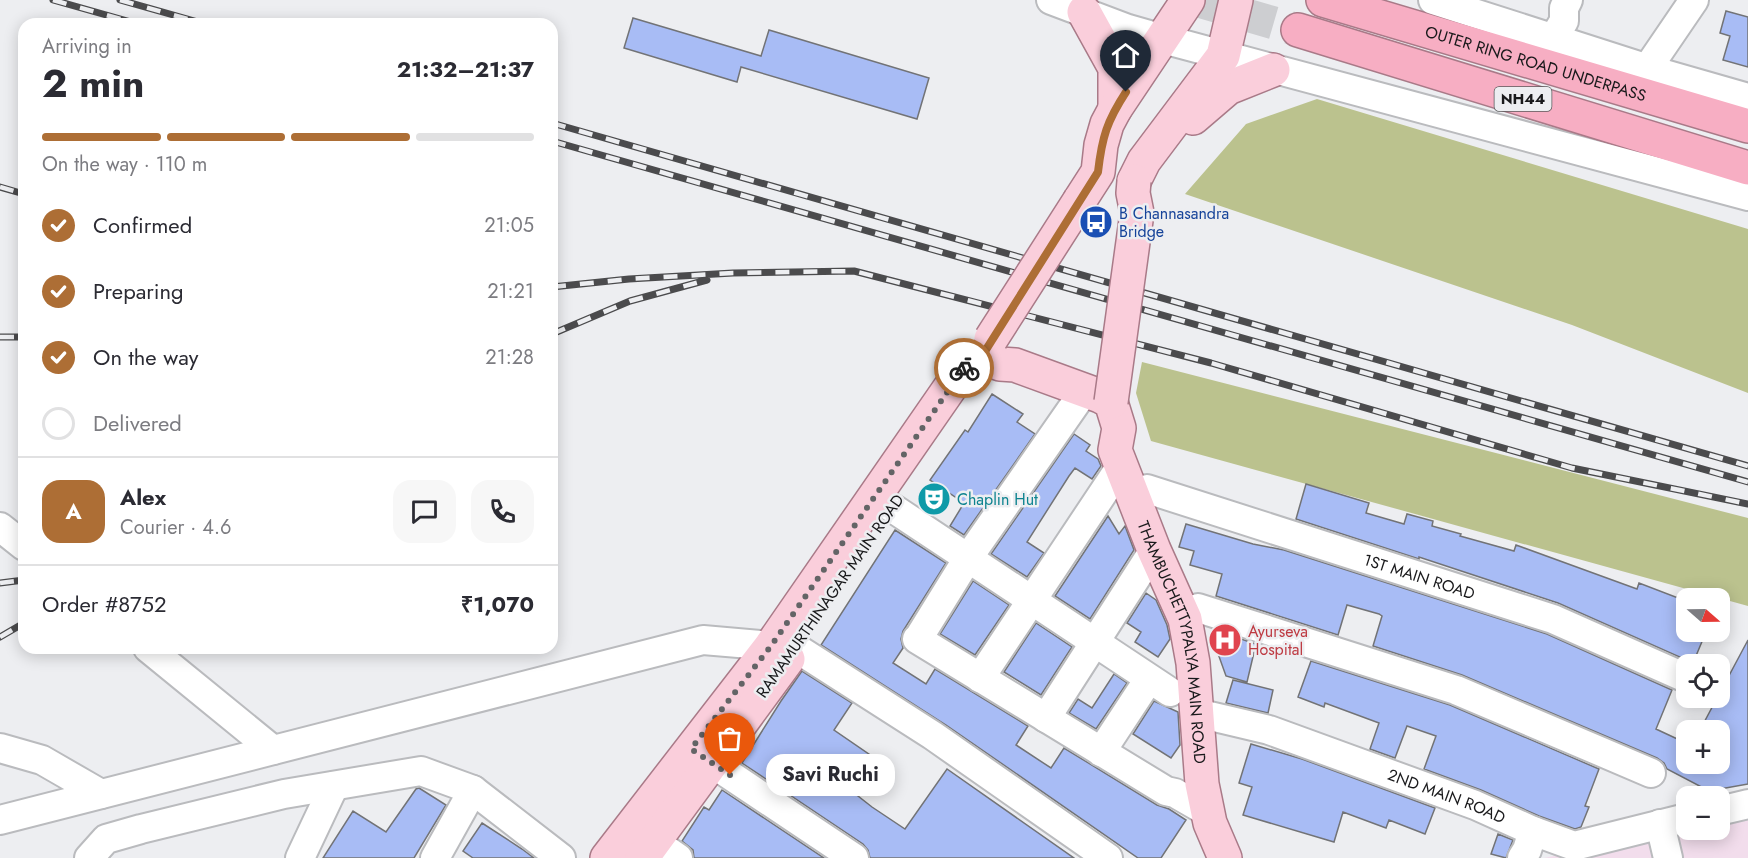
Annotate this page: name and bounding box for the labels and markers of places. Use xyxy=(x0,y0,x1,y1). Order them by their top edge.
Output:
pin xyxy=(1100,30,1151,92)
place label: B Channasandra Bridge xyxy=(1119,202,1229,243)
bus stop icon: B Channasandra Bridge xyxy=(1078,204,1114,240)
theatre icon: Chaplin Hut xyxy=(916,481,952,517)
place label: Chaplin Hut xyxy=(957,488,1038,511)
place label: Ayurseva Hospital xyxy=(1248,620,1308,661)
hospital icon: Ayurseva Hospital xyxy=(1207,622,1243,658)
pin xyxy=(704,713,755,775)
callout: Savi Ruchi xyxy=(766,754,895,796)

